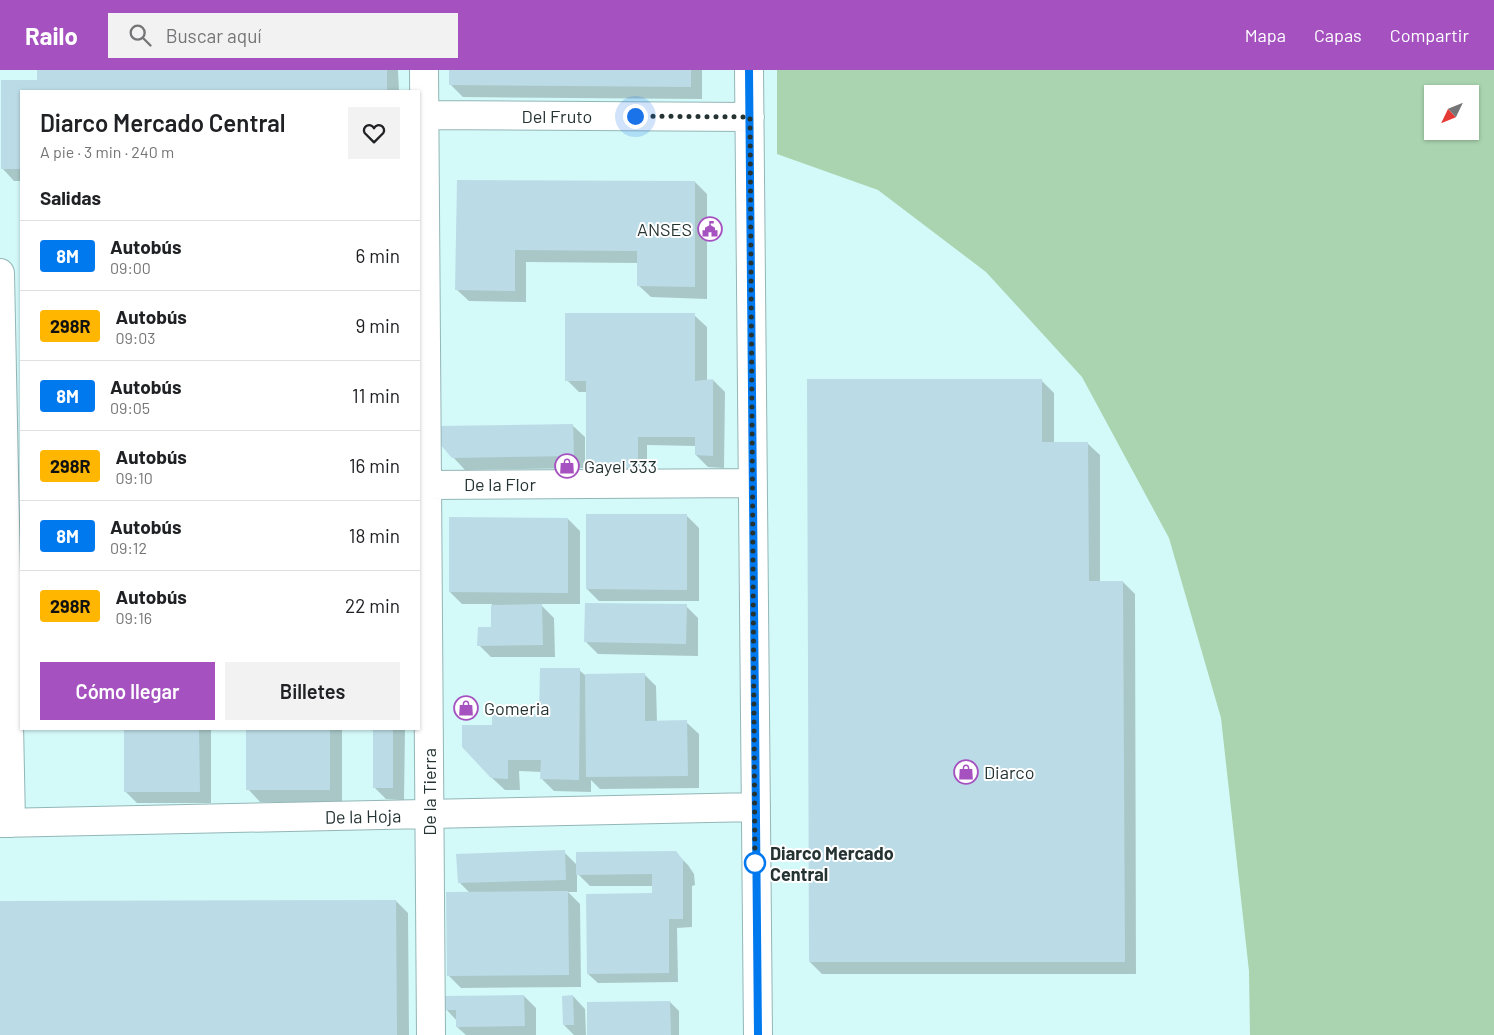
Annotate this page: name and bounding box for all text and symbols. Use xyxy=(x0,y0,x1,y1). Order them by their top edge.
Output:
search box xyxy=(108,13,458,58)
text: Railo xyxy=(25,21,78,50)
icon: search xyxy=(126,21,154,49)
text: Buscar aquí xyxy=(166,24,261,47)
text: Mapa xyxy=(1245,24,1286,46)
text: Capas xyxy=(1314,24,1362,46)
text: Compartir xyxy=(1390,24,1469,46)
north arrow xyxy=(1424,85,1479,140)
map controls xyxy=(1424,85,1479,140)
your location xyxy=(623,104,648,129)
street label: Del Fruto xyxy=(522,105,592,127)
button: heart xyxy=(348,107,400,159)
text: Diarco Mercado Central xyxy=(40,108,286,137)
text: A pie · 3 min · 240 m xyxy=(40,142,174,161)
text: Salidas xyxy=(40,186,101,209)
public building icon: ANSES xyxy=(697,216,723,242)
place label: ANSES xyxy=(637,218,692,240)
text: Autobús xyxy=(110,235,181,258)
text: 6 min xyxy=(356,244,400,267)
text: 8M xyxy=(56,245,79,267)
text: 09:00 xyxy=(110,258,151,277)
text: Autobús xyxy=(115,305,187,328)
text: 9 min xyxy=(356,314,400,337)
text: 298R xyxy=(50,315,90,337)
text: 09:03 xyxy=(115,328,156,347)
text: Autobús xyxy=(110,375,181,398)
text: 11 min xyxy=(352,384,400,407)
text: 8M xyxy=(56,385,79,407)
text: 09:05 xyxy=(110,398,150,417)
text: Autobús xyxy=(115,445,187,468)
shop icon: Gayel 333 xyxy=(554,453,580,479)
text: 16 min xyxy=(349,454,400,477)
text: 298R xyxy=(50,455,90,477)
place label: Gayel 333 xyxy=(584,455,657,477)
text: 09:10 xyxy=(115,468,153,487)
street label: De la Flor xyxy=(464,473,536,495)
text: Autobús xyxy=(110,515,181,538)
text: 18 min xyxy=(349,524,400,547)
text: 8M xyxy=(56,525,79,547)
text: 09:12 xyxy=(110,538,147,557)
text: Autobús xyxy=(115,585,187,608)
text: 22 min xyxy=(345,594,400,617)
text: 298R xyxy=(50,595,90,617)
text: 09:16 xyxy=(115,608,152,627)
button: Cómo llegar xyxy=(40,662,215,720)
button: Billetes xyxy=(225,662,400,720)
shop icon: Gomeria xyxy=(453,695,479,721)
place label: Gomeria xyxy=(484,697,550,719)
street label: De la Tierra xyxy=(418,748,440,836)
shop icon: Diarco xyxy=(953,759,979,785)
place label: Diarco xyxy=(984,761,1035,783)
street label: De la Hoja xyxy=(325,804,401,828)
place label: Diarco Mercado Central xyxy=(770,842,894,885)
marker: Diarco Mercado Central xyxy=(744,852,766,874)

